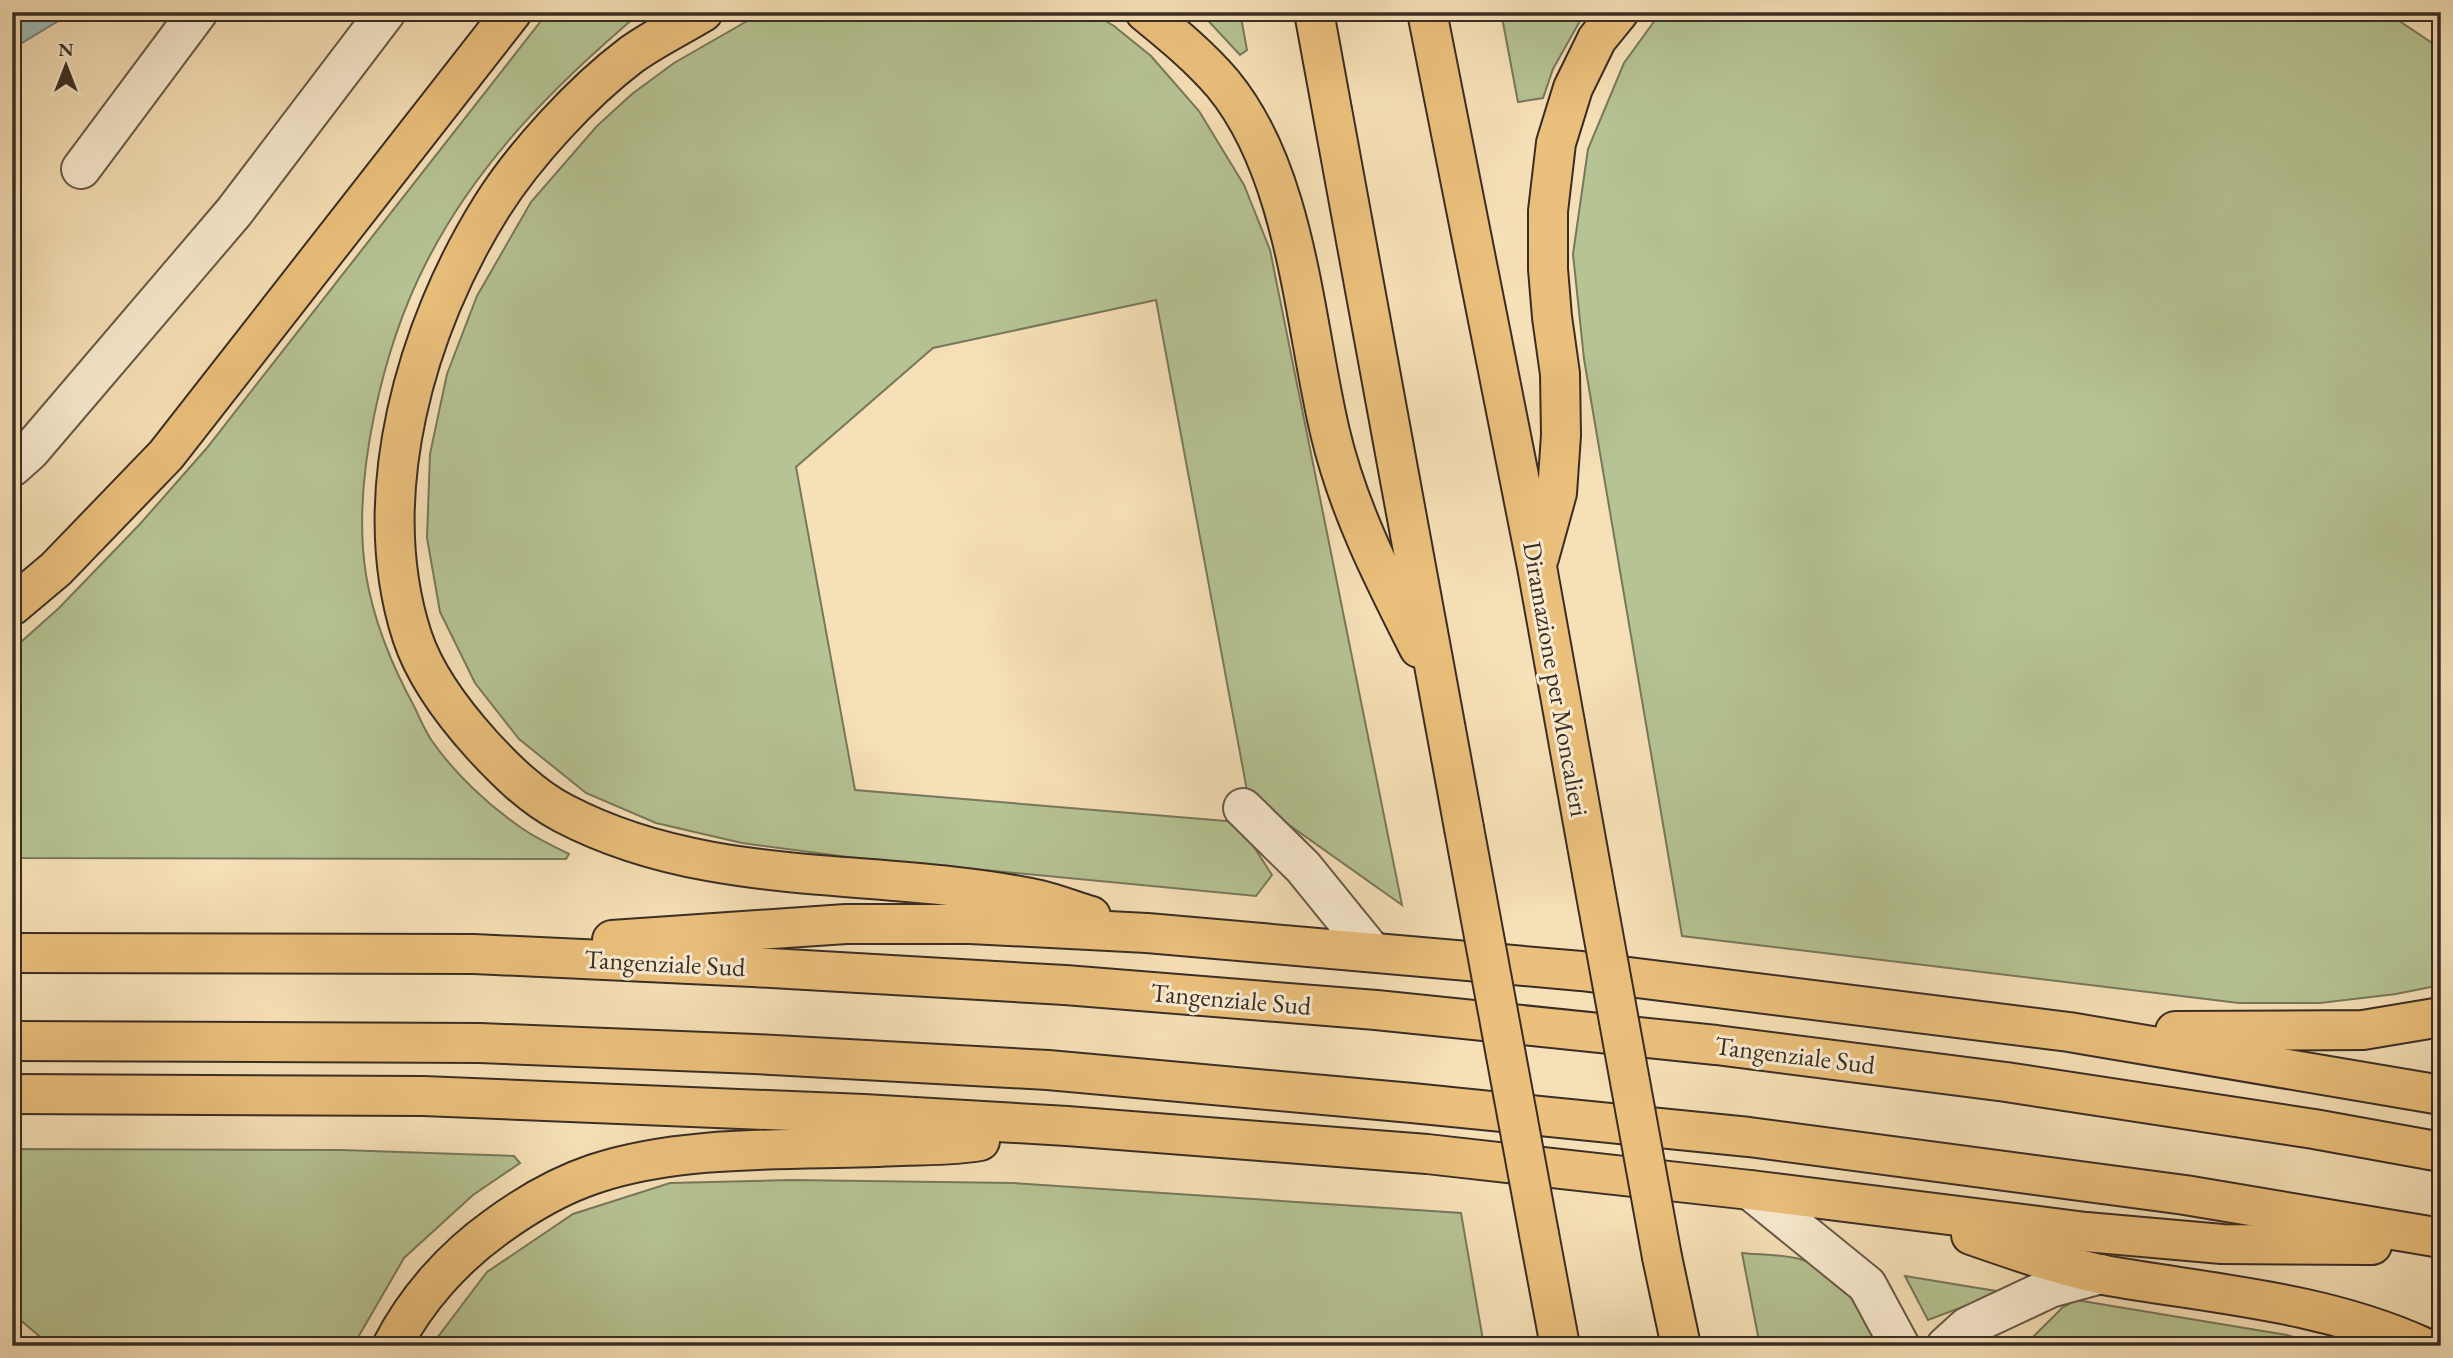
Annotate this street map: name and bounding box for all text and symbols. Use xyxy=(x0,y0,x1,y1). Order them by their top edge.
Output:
north arrow xyxy=(32,32,102,102)
text: N xyxy=(58,37,74,62)
street label: Diramazione per Moncalieri xyxy=(1515,539,1597,819)
street label: Tangenziale Sud xyxy=(584,942,747,984)
street label: Tangenziale Sud xyxy=(1149,975,1314,1023)
street label: Tangenziale Sud xyxy=(1713,1028,1878,1082)

